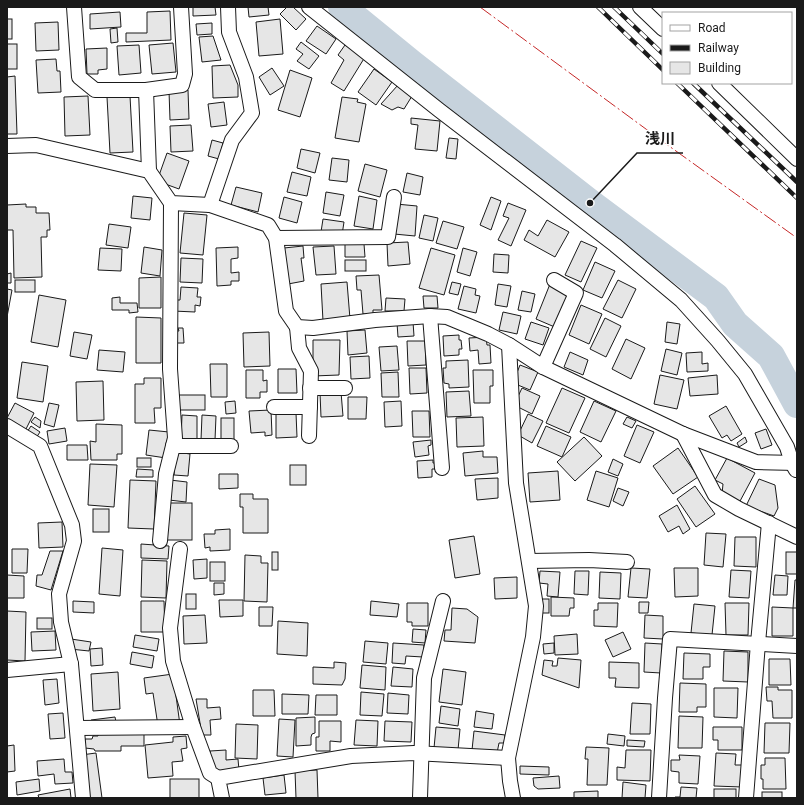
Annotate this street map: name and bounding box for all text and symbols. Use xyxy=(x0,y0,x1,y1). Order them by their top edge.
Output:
legend xyxy=(662,12,792,84)
text: Road xyxy=(698,21,726,35)
text: Railway xyxy=(698,41,739,55)
text: Building xyxy=(698,61,741,75)
callout: 浅川 xyxy=(637,126,683,153)
text: 浅川 xyxy=(645,130,675,148)

